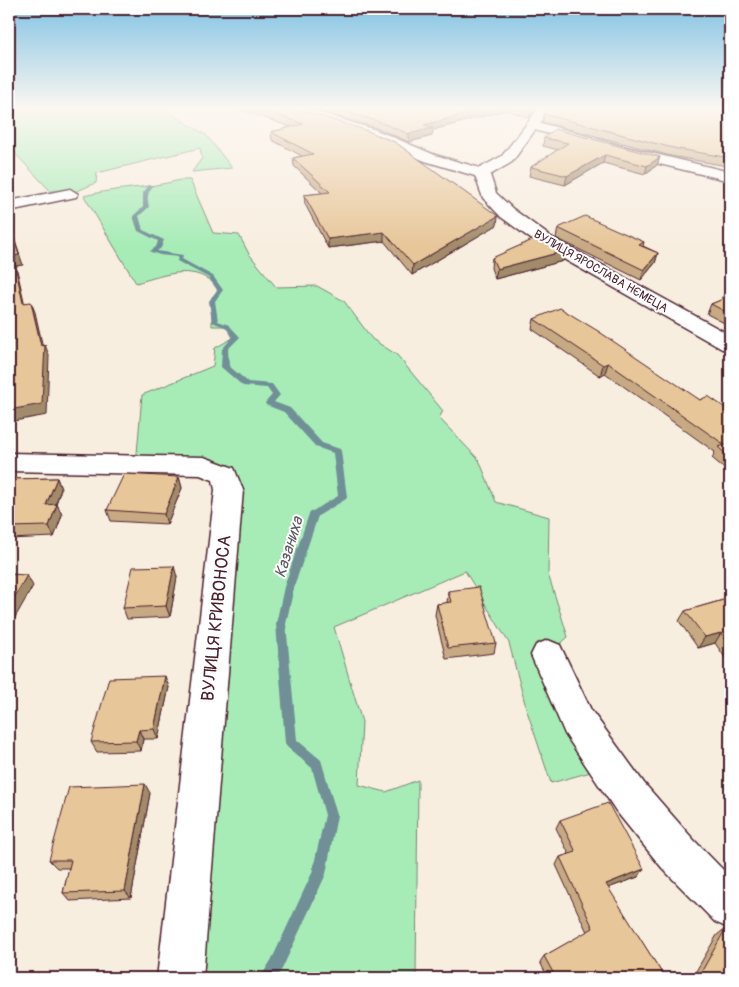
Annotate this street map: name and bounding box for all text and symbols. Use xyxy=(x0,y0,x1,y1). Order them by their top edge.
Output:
street label: ВУЛИЦЯ ЯРОСЛАВА НЄМЕЦА xyxy=(531,227,671,316)
water label: Казаниха xyxy=(270,513,308,580)
street label: ВУЛИЦЯ КРИВОНОСА xyxy=(196,533,237,702)

